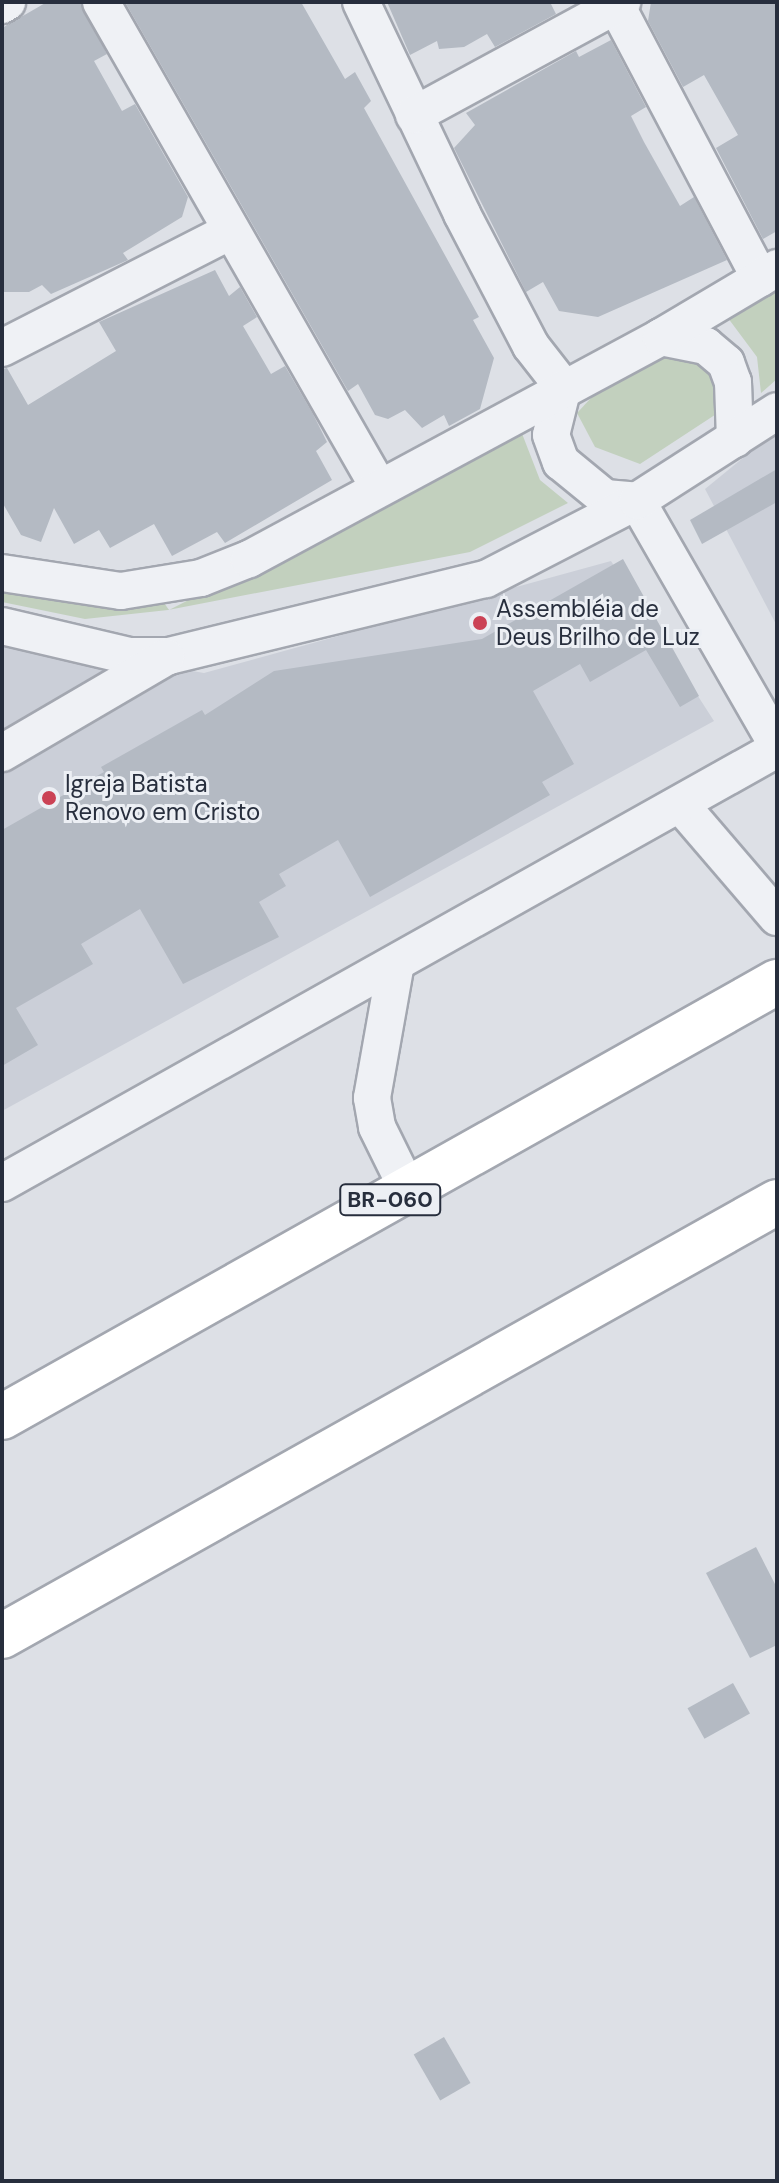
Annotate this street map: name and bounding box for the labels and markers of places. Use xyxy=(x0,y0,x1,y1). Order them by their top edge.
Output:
place label: Assembléia de Deus Brilho de Luz xyxy=(496,595,700,651)
marker: Assembléia de Deus Brilho de Luz xyxy=(471,614,489,632)
place label: Igreja Batista Renovo em Cristo xyxy=(65,770,260,826)
marker: Igreja Batista Renovo em Cristo xyxy=(40,789,58,807)

